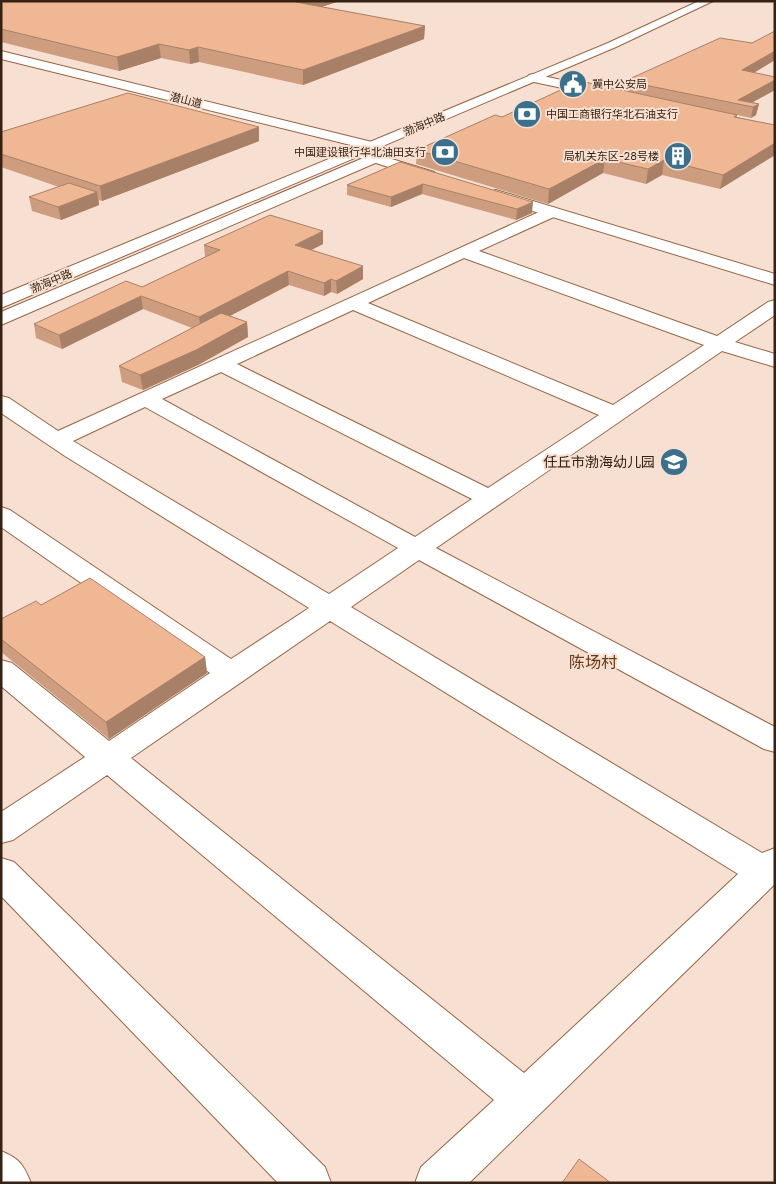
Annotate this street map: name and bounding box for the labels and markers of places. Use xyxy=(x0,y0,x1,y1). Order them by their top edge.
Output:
public building icon: 冀中公安局 xyxy=(558,69,588,99)
place label: 冀中公安局 xyxy=(592,78,647,91)
bank icon: 中国工商银行华北石油支行 xyxy=(512,99,542,129)
place label: 中国工商银行华北石油支行 xyxy=(546,108,678,121)
bank icon: 中国建设银行华北油田支行 xyxy=(430,137,460,167)
building icon: 局机关东区-28号楼 xyxy=(663,141,693,171)
place label: 中国建设银行华北油田支行 xyxy=(294,146,426,159)
place label: 局机关东区-28号楼 xyxy=(564,150,659,163)
school or university icon: 任丘市渤海幼儿园 xyxy=(659,447,689,477)
place label: 任丘市渤海幼儿园 xyxy=(543,454,655,470)

